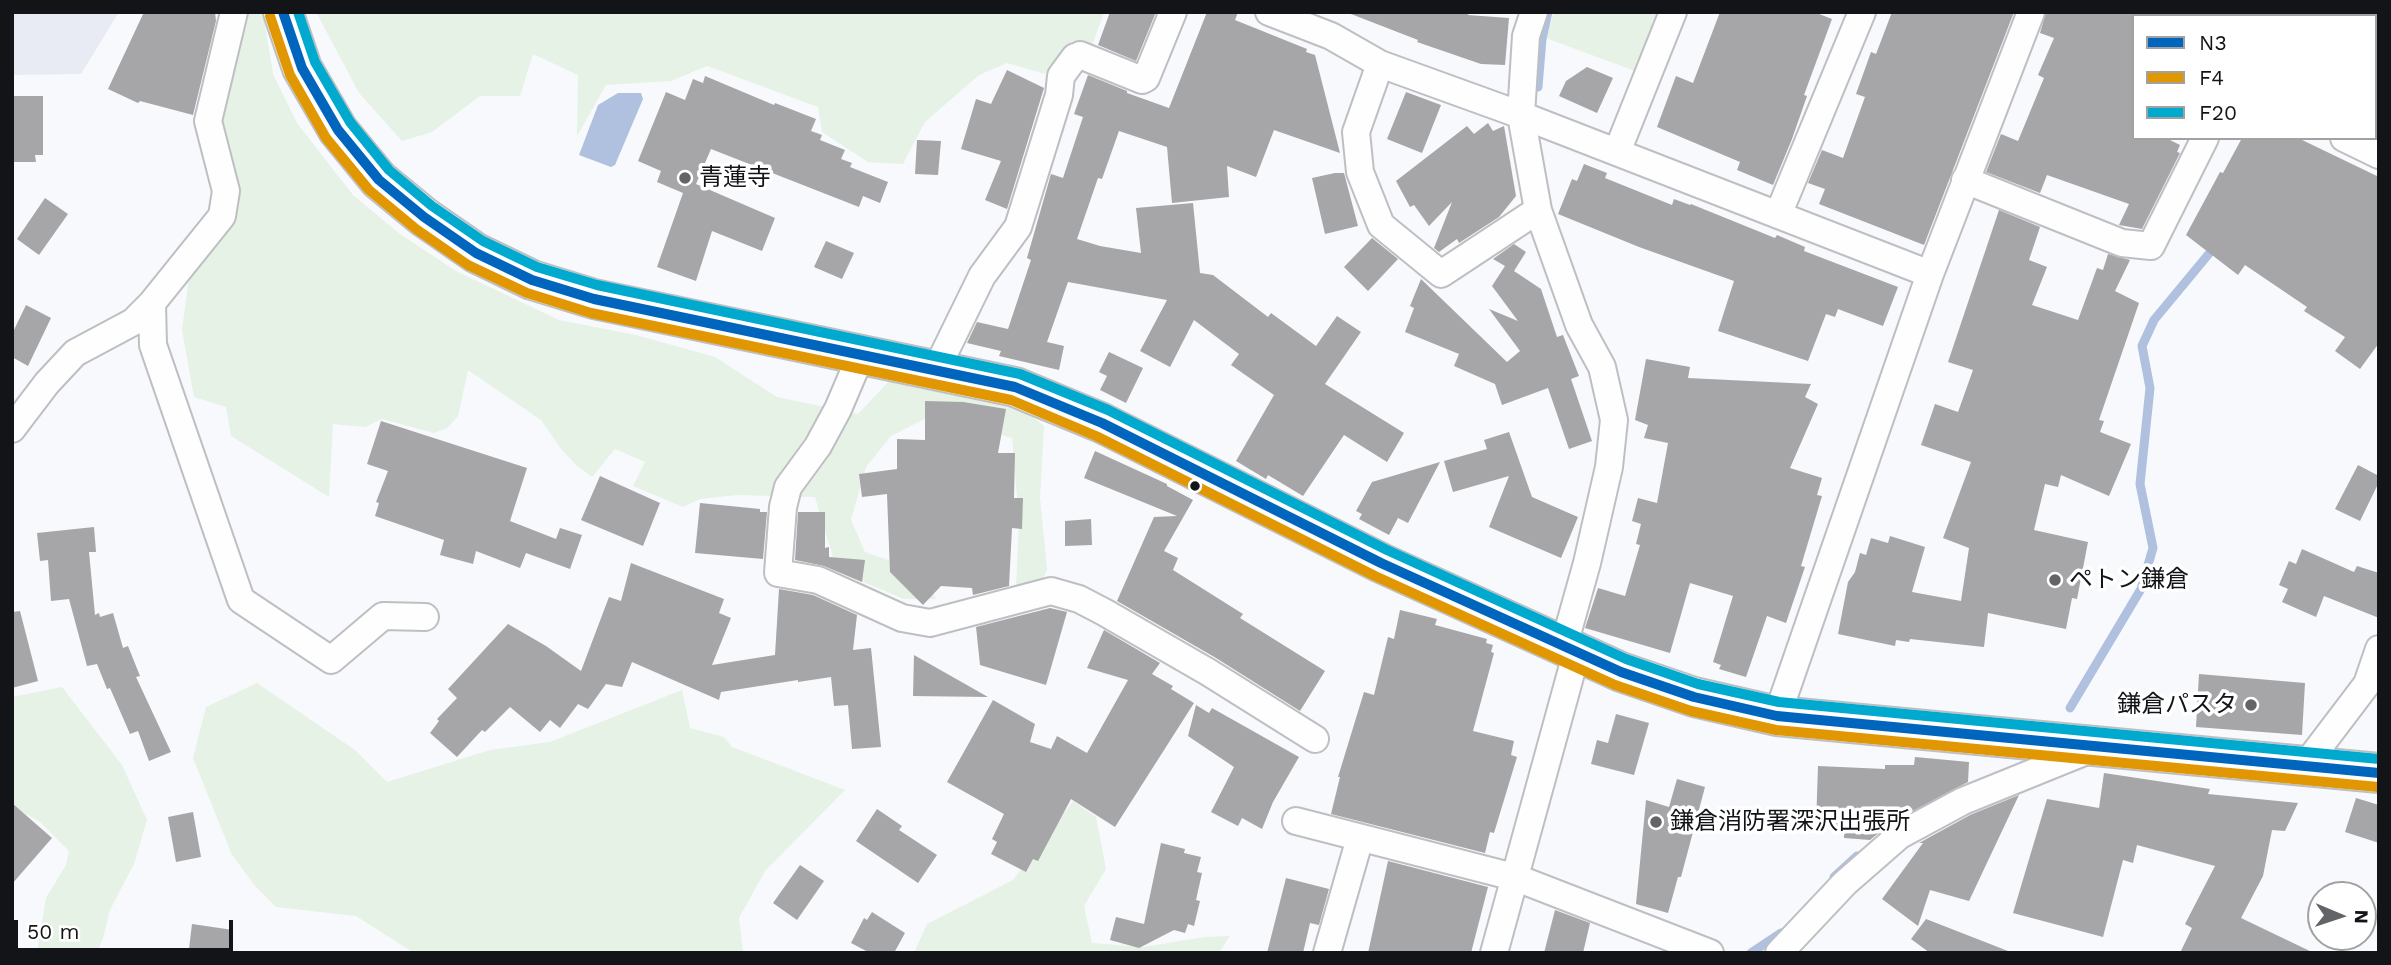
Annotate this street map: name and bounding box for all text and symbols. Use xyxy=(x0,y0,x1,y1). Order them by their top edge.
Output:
legend xyxy=(2132,14,2377,140)
text: N3 xyxy=(2199,30,2227,55)
text: F4 xyxy=(2199,65,2224,90)
text: F20 xyxy=(2199,100,2237,125)
place label: 青蓮寺 xyxy=(699,164,771,192)
marker: 青蓮寺 xyxy=(677,170,693,186)
unlabelled marker xyxy=(1188,479,1202,493)
place label: ペトン鎌倉 xyxy=(2069,566,2189,594)
marker: ペトン鎌倉 xyxy=(2047,572,2063,588)
place label: 鎌倉パスタ xyxy=(2117,691,2237,719)
marker: 鎌倉パスタ xyxy=(2243,697,2259,713)
place label: 鎌倉消防署深沢出張所 xyxy=(1670,808,1910,836)
marker: 鎌倉消防署深沢出張所 xyxy=(1648,814,1664,830)
north arrow xyxy=(2307,881,2377,951)
scale bar xyxy=(18,906,236,950)
text: N xyxy=(2350,909,2373,924)
text: 50 m xyxy=(27,919,79,944)

